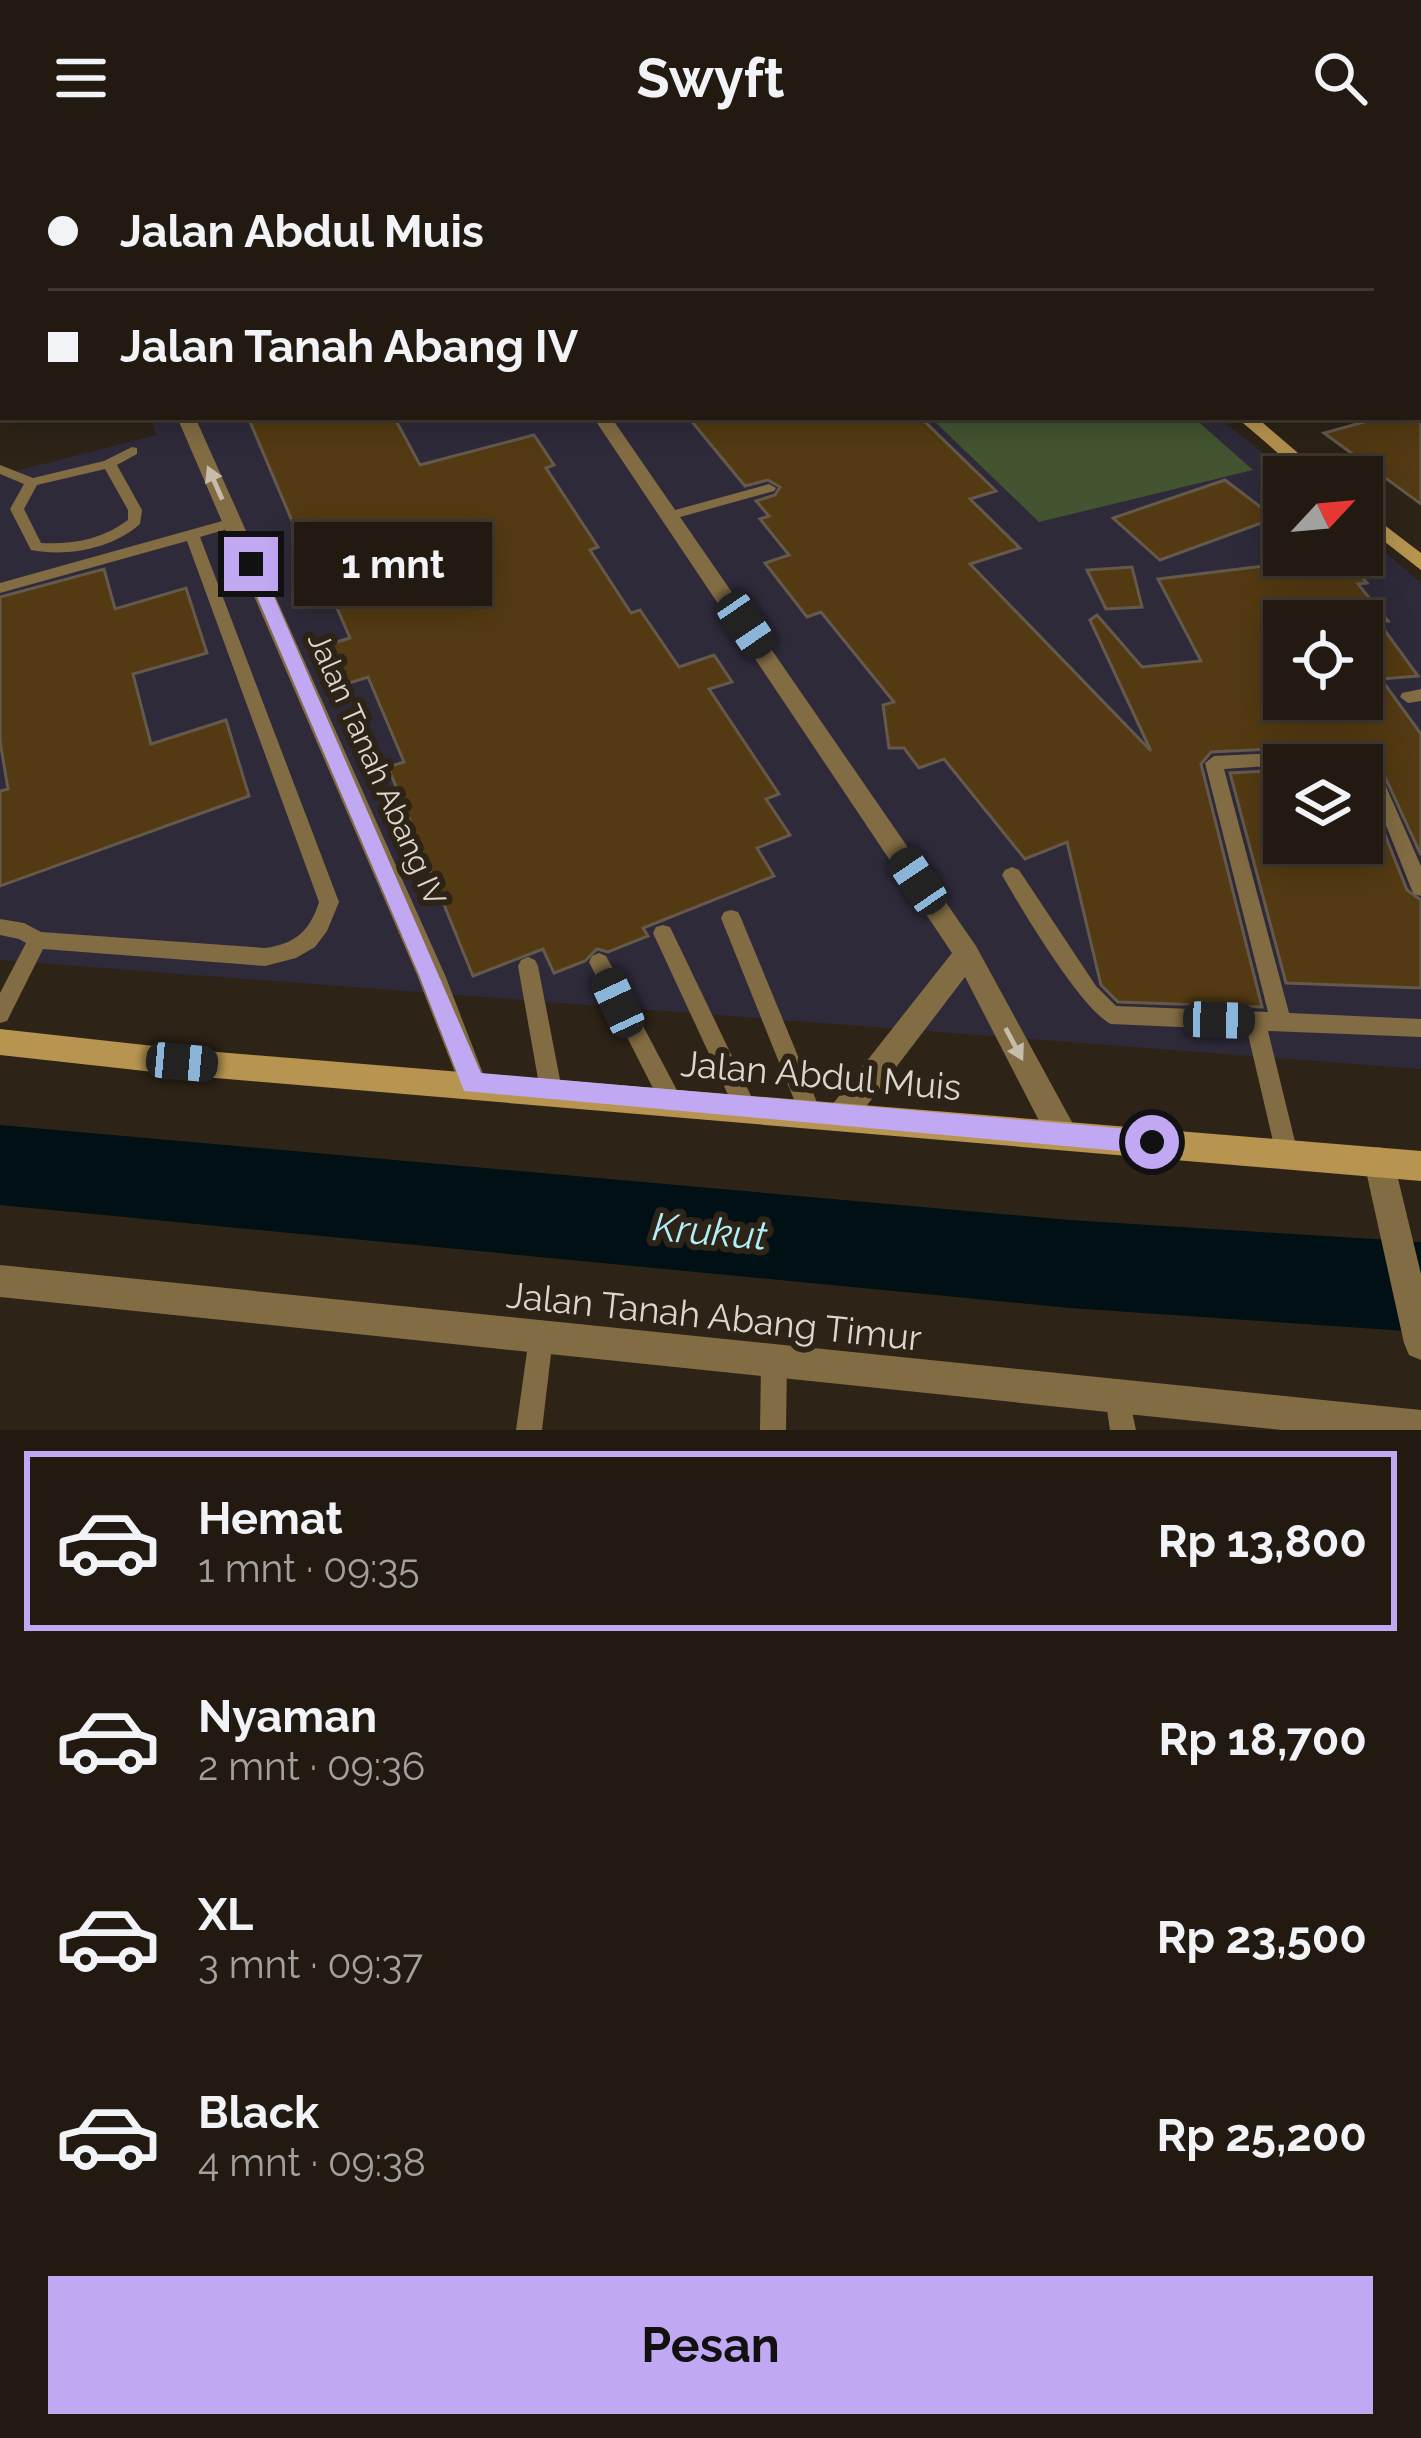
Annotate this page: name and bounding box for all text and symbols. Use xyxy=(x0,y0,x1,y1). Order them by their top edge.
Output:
icon: menu xyxy=(48,45,114,111)
icon: search xyxy=(1307,45,1373,111)
text: Swyft xyxy=(637,46,784,110)
text: Jalan Abdul Muis xyxy=(120,205,484,258)
text: Jalan Tanah Abang IV xyxy=(120,320,578,373)
north arrow xyxy=(1263,456,1383,576)
map controls xyxy=(1263,456,1383,864)
one-way arrow xyxy=(205,465,225,500)
callout: 1 mnt xyxy=(293,522,491,606)
route end xyxy=(224,537,278,591)
text: 1 mnt xyxy=(341,541,445,587)
car xyxy=(711,585,781,665)
button: locate xyxy=(1263,600,1383,720)
street label: Jalan Tanah Abang IV xyxy=(301,627,453,911)
button: layers xyxy=(1263,744,1383,864)
car xyxy=(883,841,953,921)
car xyxy=(586,963,650,1043)
car xyxy=(1182,1001,1256,1039)
one-way arrow xyxy=(1004,1027,1024,1062)
car xyxy=(145,1041,219,1083)
street label: Jalan Abdul Muis xyxy=(679,1042,963,1108)
route start xyxy=(1125,1115,1179,1169)
water label: Krukut xyxy=(651,1203,770,1259)
street label: Jalan Tanah Abang Timur xyxy=(504,1273,924,1359)
icon: car xyxy=(54,1487,162,1595)
text: Hemat xyxy=(198,1492,343,1545)
text: Rp 13,800 xyxy=(1158,1515,1367,1568)
text: 1 mnt · 09:35 xyxy=(198,1545,419,1591)
icon: car xyxy=(54,1685,162,1793)
text: Nyaman xyxy=(198,1690,377,1743)
text: Rp 18,700 xyxy=(1159,1713,1367,1766)
text: 2 mnt · 09:36 xyxy=(198,1743,425,1789)
icon: car xyxy=(54,1883,162,1991)
text: XL xyxy=(198,1888,253,1941)
text: Rp 23,500 xyxy=(1157,1911,1367,1964)
text: 3 mnt · 09:37 xyxy=(198,1941,423,1987)
icon: car xyxy=(54,2081,162,2189)
text: Black xyxy=(198,2086,319,2139)
text: Rp 25,200 xyxy=(1157,2109,1367,2162)
text: 4 mnt · 09:38 xyxy=(198,2139,426,2185)
button: Pesan xyxy=(48,2276,1373,2414)

